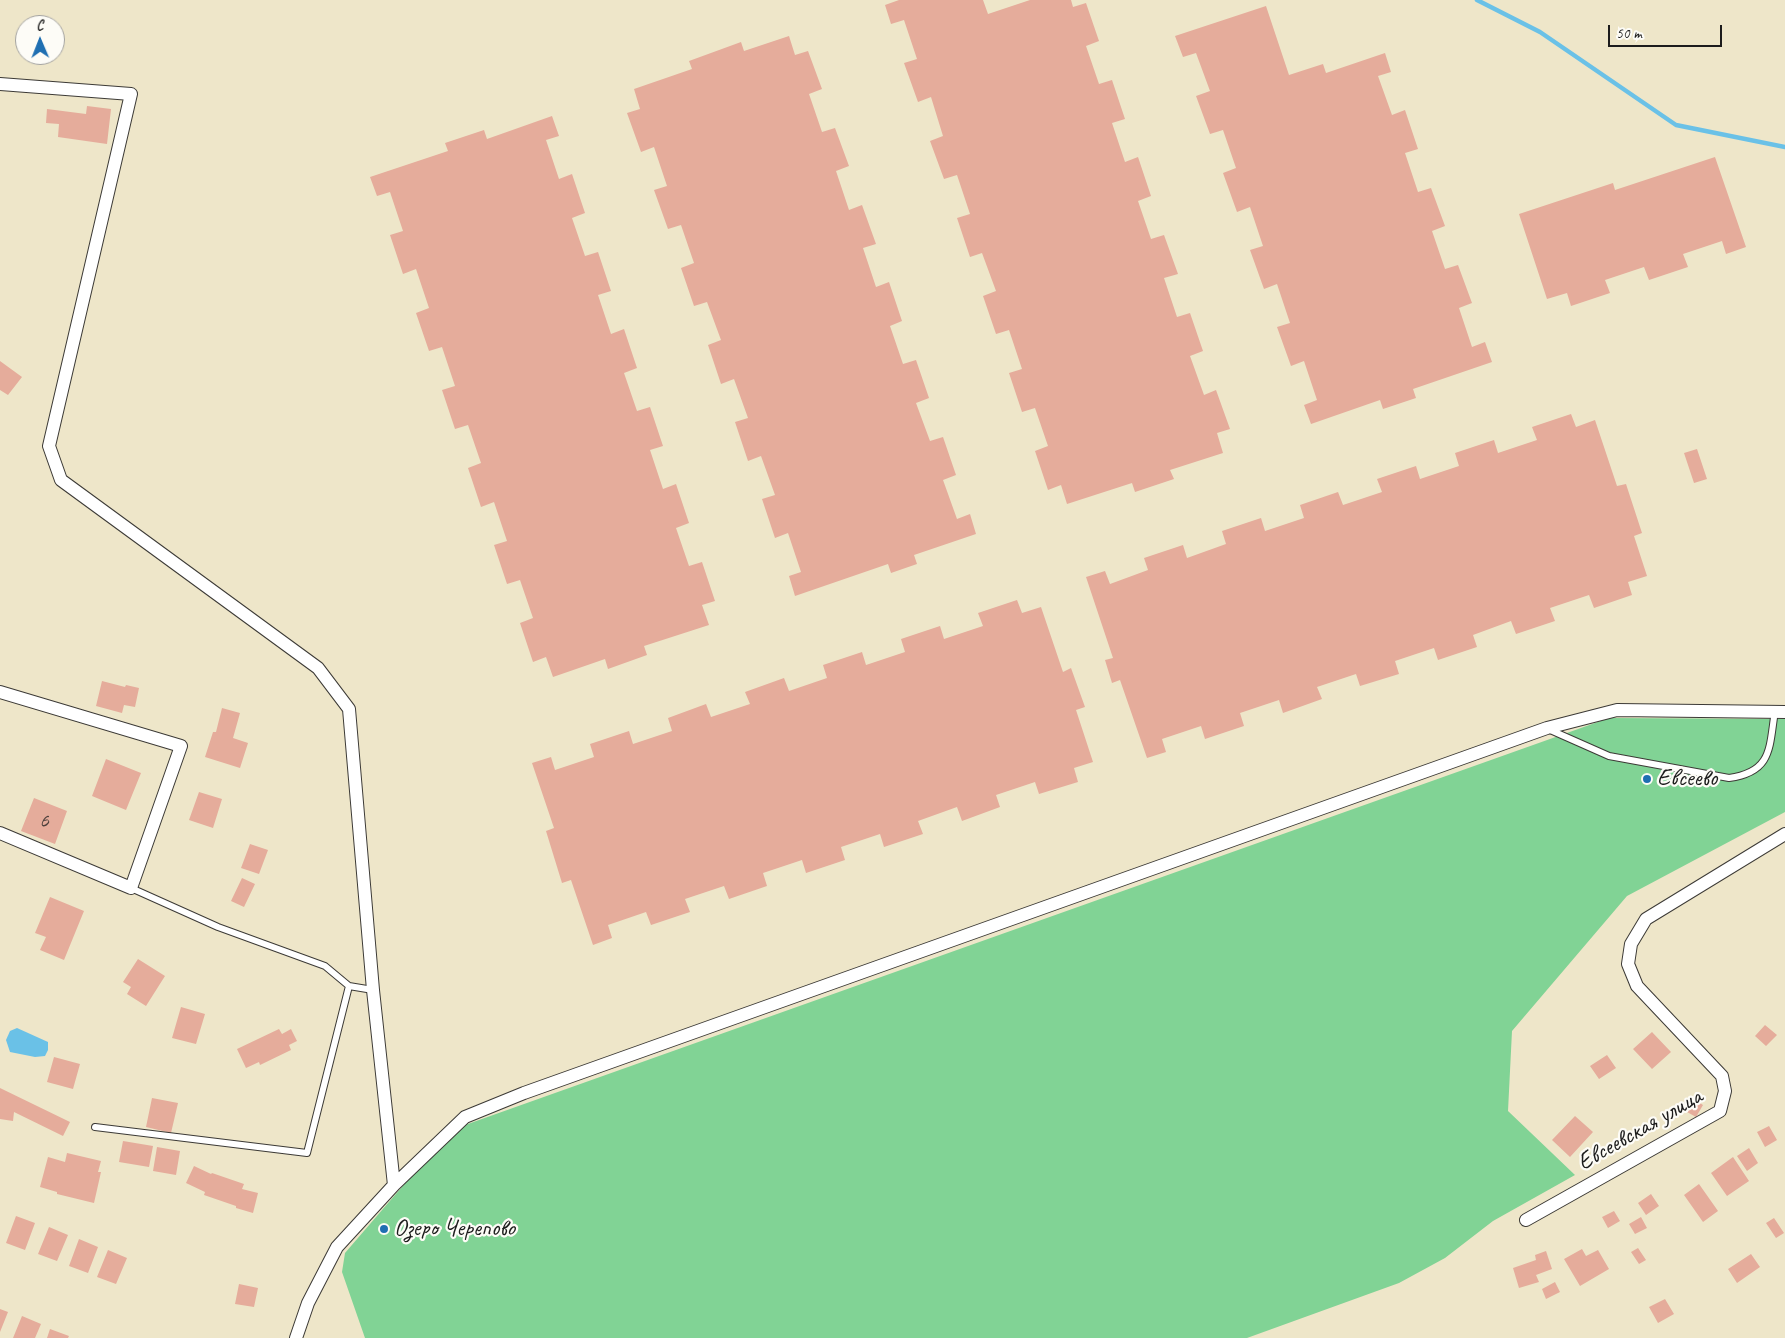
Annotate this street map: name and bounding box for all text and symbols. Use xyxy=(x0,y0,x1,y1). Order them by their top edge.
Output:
north arrow xyxy=(15,15,65,65)
scale bar xyxy=(1610,15,1724,47)
text: С xyxy=(36,17,43,34)
text: 50 m xyxy=(1616,24,1642,43)
place label: Евсеево xyxy=(1657,765,1717,793)
marker: Евсеево xyxy=(1641,773,1653,785)
house number: 6 xyxy=(39,808,49,834)
street label: Евсеевская улица xyxy=(1572,1083,1708,1177)
place label: Озеро Черепово xyxy=(394,1215,515,1243)
marker: Озеро Черепово xyxy=(378,1223,390,1235)

